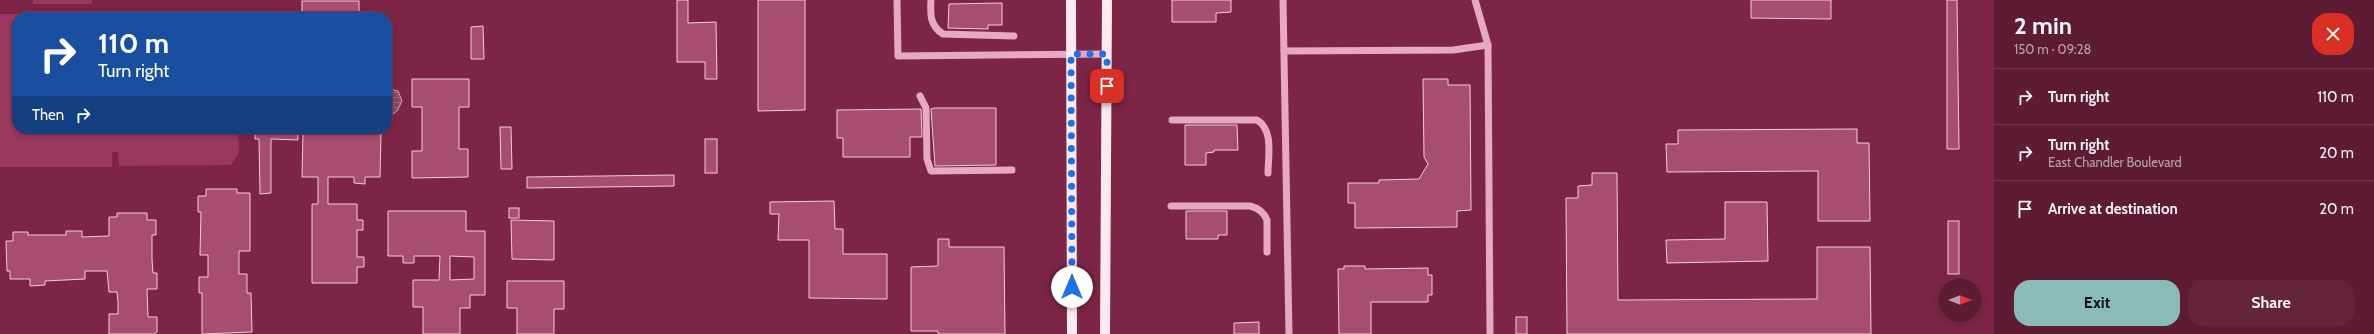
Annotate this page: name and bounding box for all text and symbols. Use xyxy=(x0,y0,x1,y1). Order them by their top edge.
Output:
text: 2 min xyxy=(2014,11,2072,40)
button: close xyxy=(2312,13,2354,55)
text: 110 m xyxy=(98,26,169,60)
icon: right xyxy=(32,28,84,80)
text: 150 m · 09:28 xyxy=(2014,41,2091,57)
text: Turn right xyxy=(98,60,169,82)
pin xyxy=(1090,69,1124,103)
icon: arrive xyxy=(1096,75,1118,97)
icon: right xyxy=(2014,86,2036,108)
text: Turn right xyxy=(2048,88,2109,106)
text: 110 m xyxy=(2317,88,2354,106)
icon: right xyxy=(72,104,94,126)
text: Then xyxy=(32,106,64,124)
text: Turn right xyxy=(2048,136,2109,154)
icon: right xyxy=(2014,142,2036,164)
text: 20 m xyxy=(2319,144,2354,162)
text: East Chandler Boulevard xyxy=(2048,154,2182,170)
icon: arrive xyxy=(2014,198,2036,220)
text: Arrive at destination xyxy=(2048,200,2178,218)
text: 20 m xyxy=(2319,200,2354,218)
position arrow xyxy=(1051,266,1093,308)
north arrow xyxy=(1938,278,1982,322)
map controls xyxy=(1938,278,1982,322)
button: Exit xyxy=(2014,280,2180,326)
button: Share xyxy=(2188,280,2354,326)

